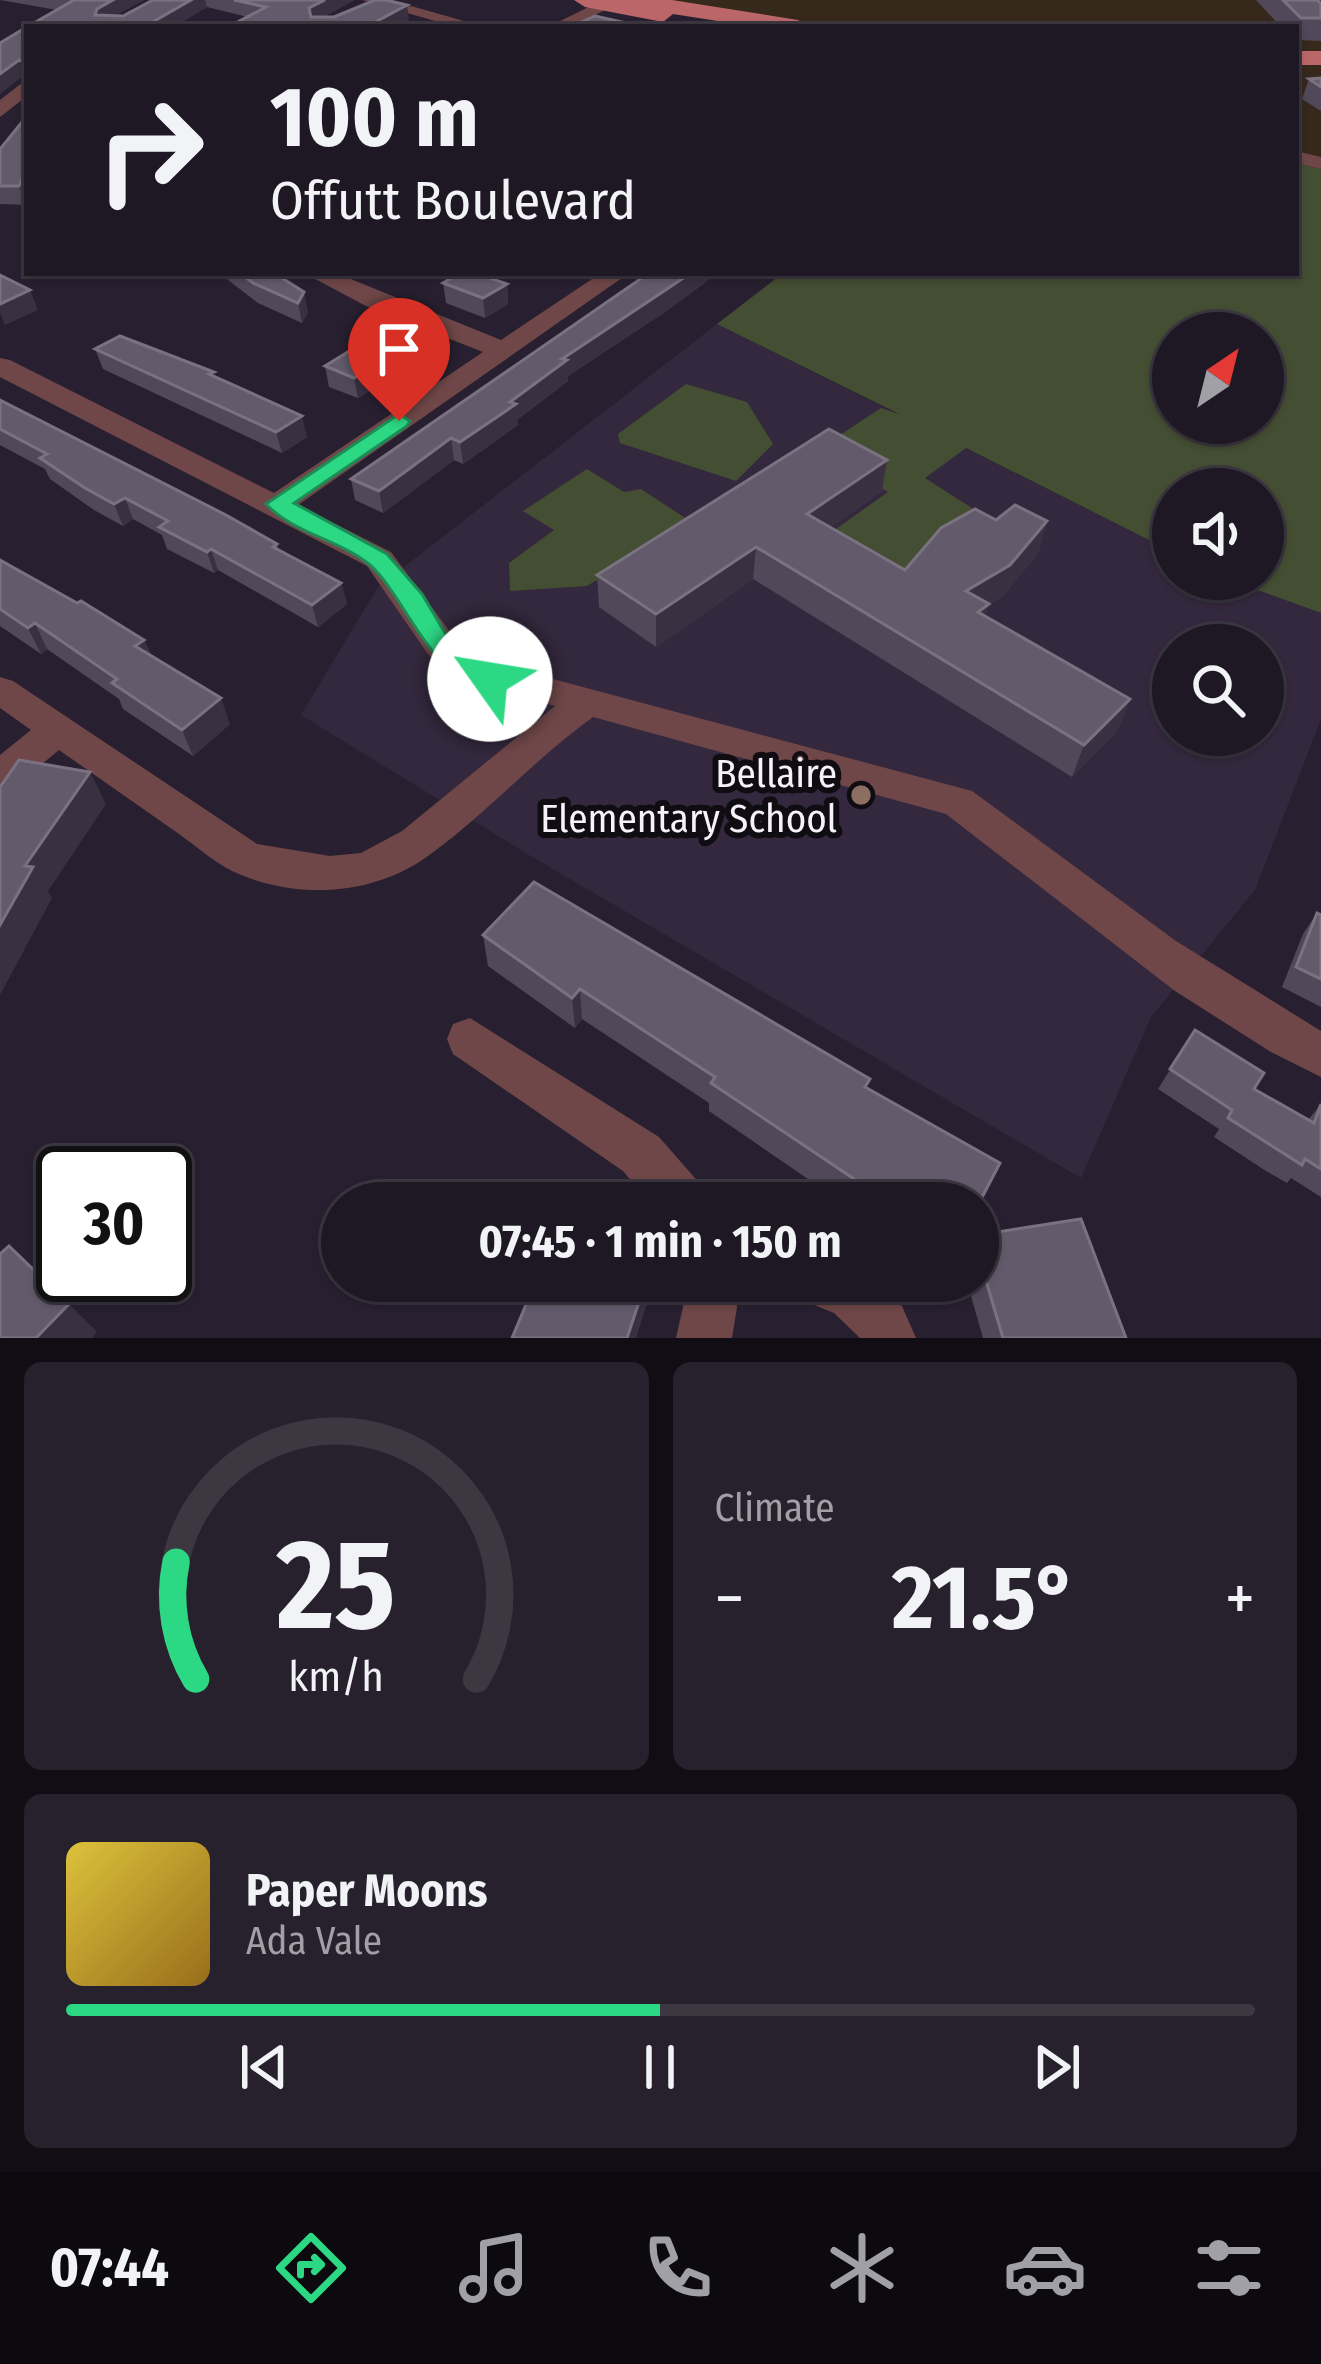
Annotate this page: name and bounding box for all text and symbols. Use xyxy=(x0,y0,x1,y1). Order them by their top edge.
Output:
text: 100 m xyxy=(270,67,479,168)
icon: right xyxy=(72,72,228,228)
text: Offutt Boulevard xyxy=(270,169,636,233)
pin xyxy=(348,298,450,421)
north arrow xyxy=(1152,312,1284,444)
map controls xyxy=(1152,312,1284,756)
icon: arrive xyxy=(366,316,432,382)
button: sound xyxy=(1152,468,1284,600)
position arrow xyxy=(427,616,553,742)
button: search xyxy=(1152,624,1284,756)
place label: Bellaire Elementary School xyxy=(540,751,837,842)
marker: Bellaire Elementary School xyxy=(848,782,874,808)
speed limit sign: 30 xyxy=(36,1146,192,1302)
text: 07:45 · 1 min · 150 m xyxy=(478,1215,842,1269)
text: Climate xyxy=(715,1485,835,1531)
text: 25 xyxy=(276,1511,396,1661)
text: 21.5° xyxy=(892,1544,1077,1652)
text: − xyxy=(715,1559,744,1638)
text: + xyxy=(1225,1559,1255,1638)
text: km/h xyxy=(288,1651,384,1702)
text: Paper Moons xyxy=(246,1864,488,1918)
text: Ada Vale xyxy=(246,1918,382,1964)
icon: previous xyxy=(231,2034,297,2100)
icon: pause xyxy=(627,2034,693,2100)
icon: next xyxy=(1024,2034,1090,2100)
icon: directions xyxy=(269,2226,353,2310)
icon: music xyxy=(452,2226,536,2310)
icon: phone xyxy=(636,2226,720,2310)
icon: climate xyxy=(820,2226,904,2310)
icon: car xyxy=(1003,2226,1087,2310)
icon: filters xyxy=(1187,2226,1271,2310)
text: 07:44 xyxy=(50,2236,169,2300)

